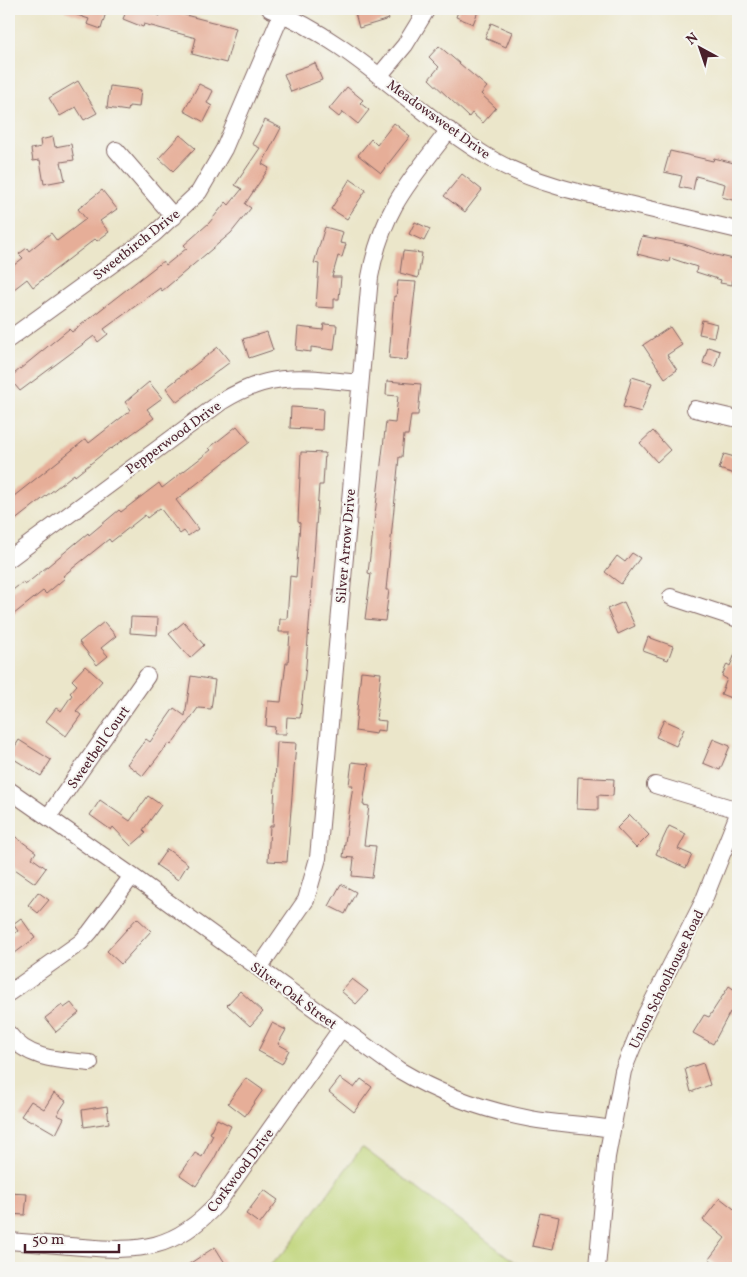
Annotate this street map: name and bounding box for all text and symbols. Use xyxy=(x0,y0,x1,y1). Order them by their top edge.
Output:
north arrow xyxy=(674,22,724,72)
text: N xyxy=(683,29,703,50)
street label: Meadowsweet Drive xyxy=(382,76,494,165)
street label: Sweetbirch Drive xyxy=(89,205,185,285)
street label: Pepperwood Drive xyxy=(122,397,226,479)
street label: Silver Arrow Drive xyxy=(332,488,361,604)
street label: Sweetbell Court xyxy=(64,702,135,793)
street label: Union Schoolhouse Road xyxy=(625,907,709,1052)
street label: Silver Oak Street xyxy=(246,958,340,1034)
street label: Corkwood Drive xyxy=(203,1125,279,1217)
scale bar xyxy=(25,1222,119,1254)
text: 50 m xyxy=(32,1230,64,1251)

